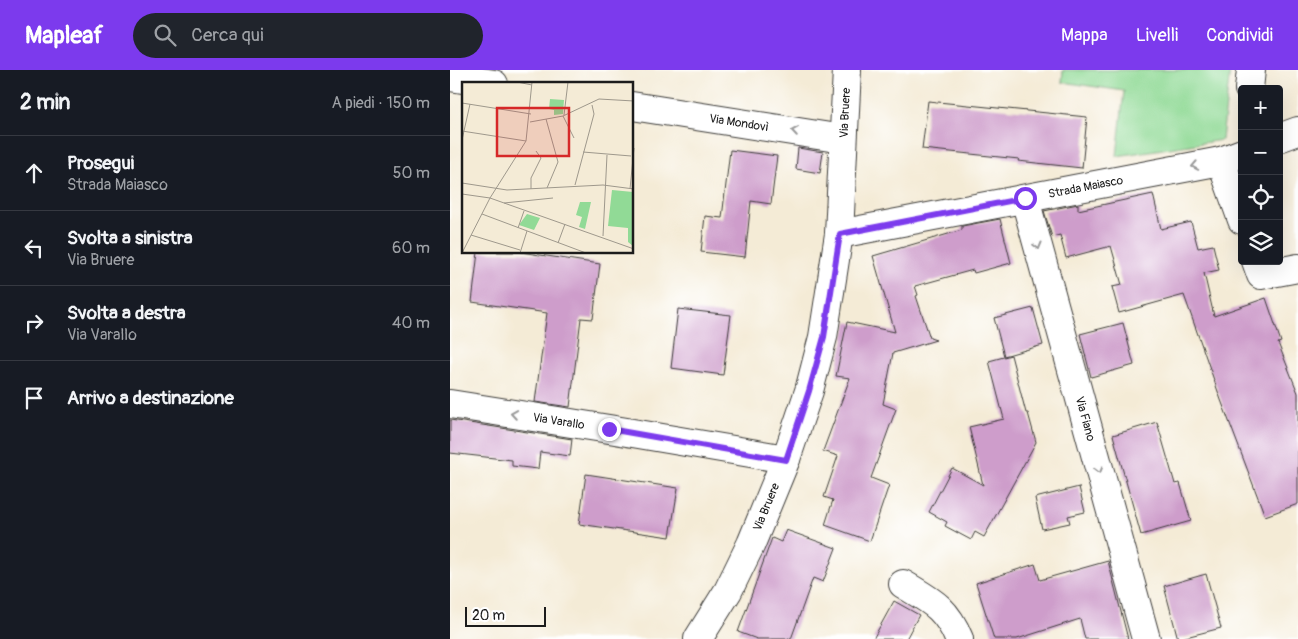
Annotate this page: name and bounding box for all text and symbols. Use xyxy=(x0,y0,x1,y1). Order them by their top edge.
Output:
search box xyxy=(133,13,483,58)
text: Mapleaf xyxy=(25,21,103,50)
icon: search xyxy=(151,21,179,49)
text: Cerca qui xyxy=(191,23,264,47)
text: Mappa xyxy=(1061,24,1108,47)
text: Livelli xyxy=(1136,24,1178,47)
text: Condividi xyxy=(1206,24,1273,47)
inset map xyxy=(462,82,634,254)
map controls xyxy=(1238,85,1283,265)
button: + xyxy=(1238,85,1283,130)
street label: Via Bruere xyxy=(836,87,854,138)
text: 2 min xyxy=(20,89,70,116)
text: A piedi · 150 m xyxy=(332,93,430,113)
street label: Via Mondovì xyxy=(708,111,770,135)
one-way arrow xyxy=(791,126,799,137)
button: − xyxy=(1238,130,1283,175)
text: Prosegui xyxy=(67,151,134,175)
icon: ahead xyxy=(20,159,48,187)
one-way arrow xyxy=(1191,160,1199,170)
text: 50 m xyxy=(393,163,430,183)
street label: Strada Maiasco xyxy=(1047,172,1125,201)
text: Strada Maiasco xyxy=(67,175,168,195)
button: locate xyxy=(1238,175,1283,220)
route start xyxy=(1014,187,1037,210)
button: layers xyxy=(1238,220,1283,265)
text: Svolta a sinistra xyxy=(67,226,193,250)
icon: left xyxy=(20,234,48,262)
text: 60 m xyxy=(392,238,430,258)
one-way arrow xyxy=(1032,241,1042,249)
text: Via Bruere xyxy=(67,250,134,270)
text: Svolta a destra xyxy=(67,301,186,325)
icon: right xyxy=(20,309,48,337)
text: 40 m xyxy=(392,313,430,333)
text: Via Varallo xyxy=(67,325,137,345)
icon: arrive xyxy=(20,384,48,412)
text: Arrivo a destinazione xyxy=(67,386,234,410)
street label: Via Fiano xyxy=(1072,395,1099,443)
one-way arrow xyxy=(509,409,517,420)
street label: Via Varallo xyxy=(532,410,586,433)
route end xyxy=(598,418,621,441)
one-way arrow xyxy=(1093,465,1104,474)
street label: Via Bruere xyxy=(750,481,783,533)
scale bar xyxy=(465,604,546,627)
text: 20 m xyxy=(472,607,505,624)

